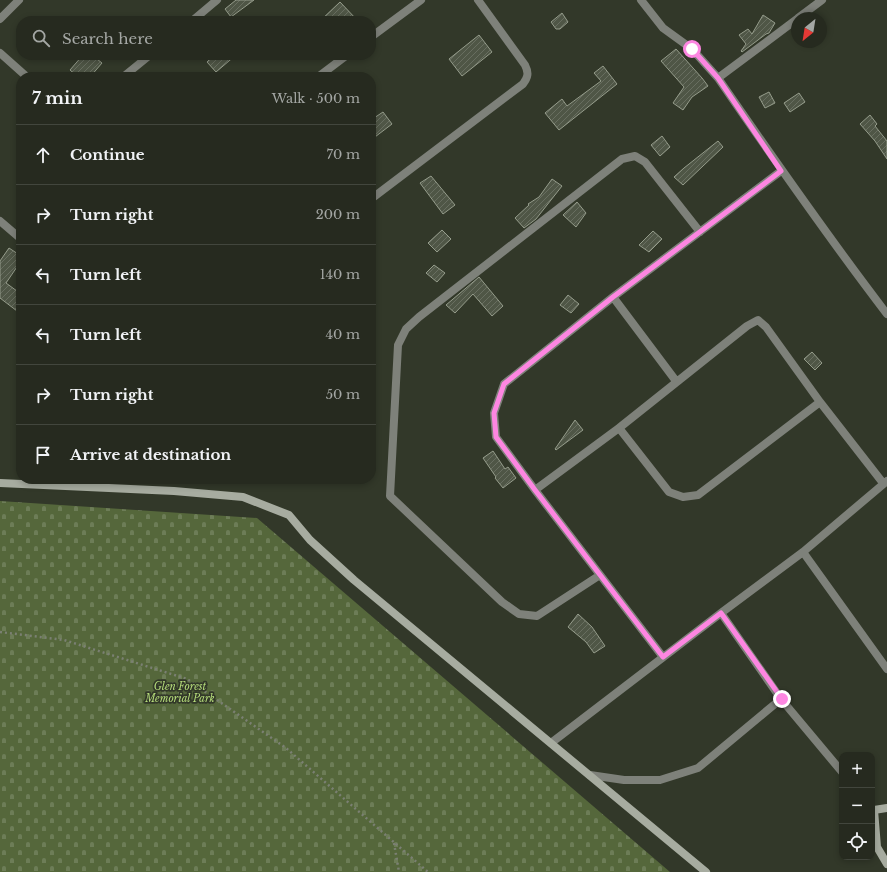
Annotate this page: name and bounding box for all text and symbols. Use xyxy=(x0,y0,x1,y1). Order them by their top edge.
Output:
north arrow xyxy=(791,12,827,48)
search box xyxy=(16,16,376,60)
icon: search xyxy=(30,27,52,49)
text: Search here xyxy=(62,29,153,48)
route start xyxy=(683,40,701,58)
text: 7 min xyxy=(32,88,83,109)
text: Walk · 500 m xyxy=(272,90,360,107)
icon: ahead xyxy=(32,144,54,166)
text: Continue xyxy=(70,145,145,164)
text: 70 m xyxy=(327,146,360,163)
icon: right xyxy=(32,204,54,226)
text: Turn right xyxy=(70,205,153,224)
text: 200 m xyxy=(316,206,360,223)
icon: left xyxy=(32,264,54,286)
text: Turn left xyxy=(70,265,141,284)
text: 140 m xyxy=(320,266,360,283)
icon: left xyxy=(32,324,54,346)
text: Turn left xyxy=(70,325,141,344)
text: 40 m xyxy=(325,326,360,343)
icon: right xyxy=(32,384,54,406)
text: Turn right xyxy=(70,385,153,404)
text: 50 m xyxy=(326,386,360,403)
icon: arrive xyxy=(32,444,54,466)
text: Arrive at destination xyxy=(70,445,231,464)
park label: Glen Forest Memorial Park xyxy=(144,680,215,705)
route end xyxy=(773,690,791,708)
map controls xyxy=(839,752,875,860)
button: + xyxy=(839,752,875,788)
button: − xyxy=(839,788,875,824)
button: locate xyxy=(839,824,875,860)

